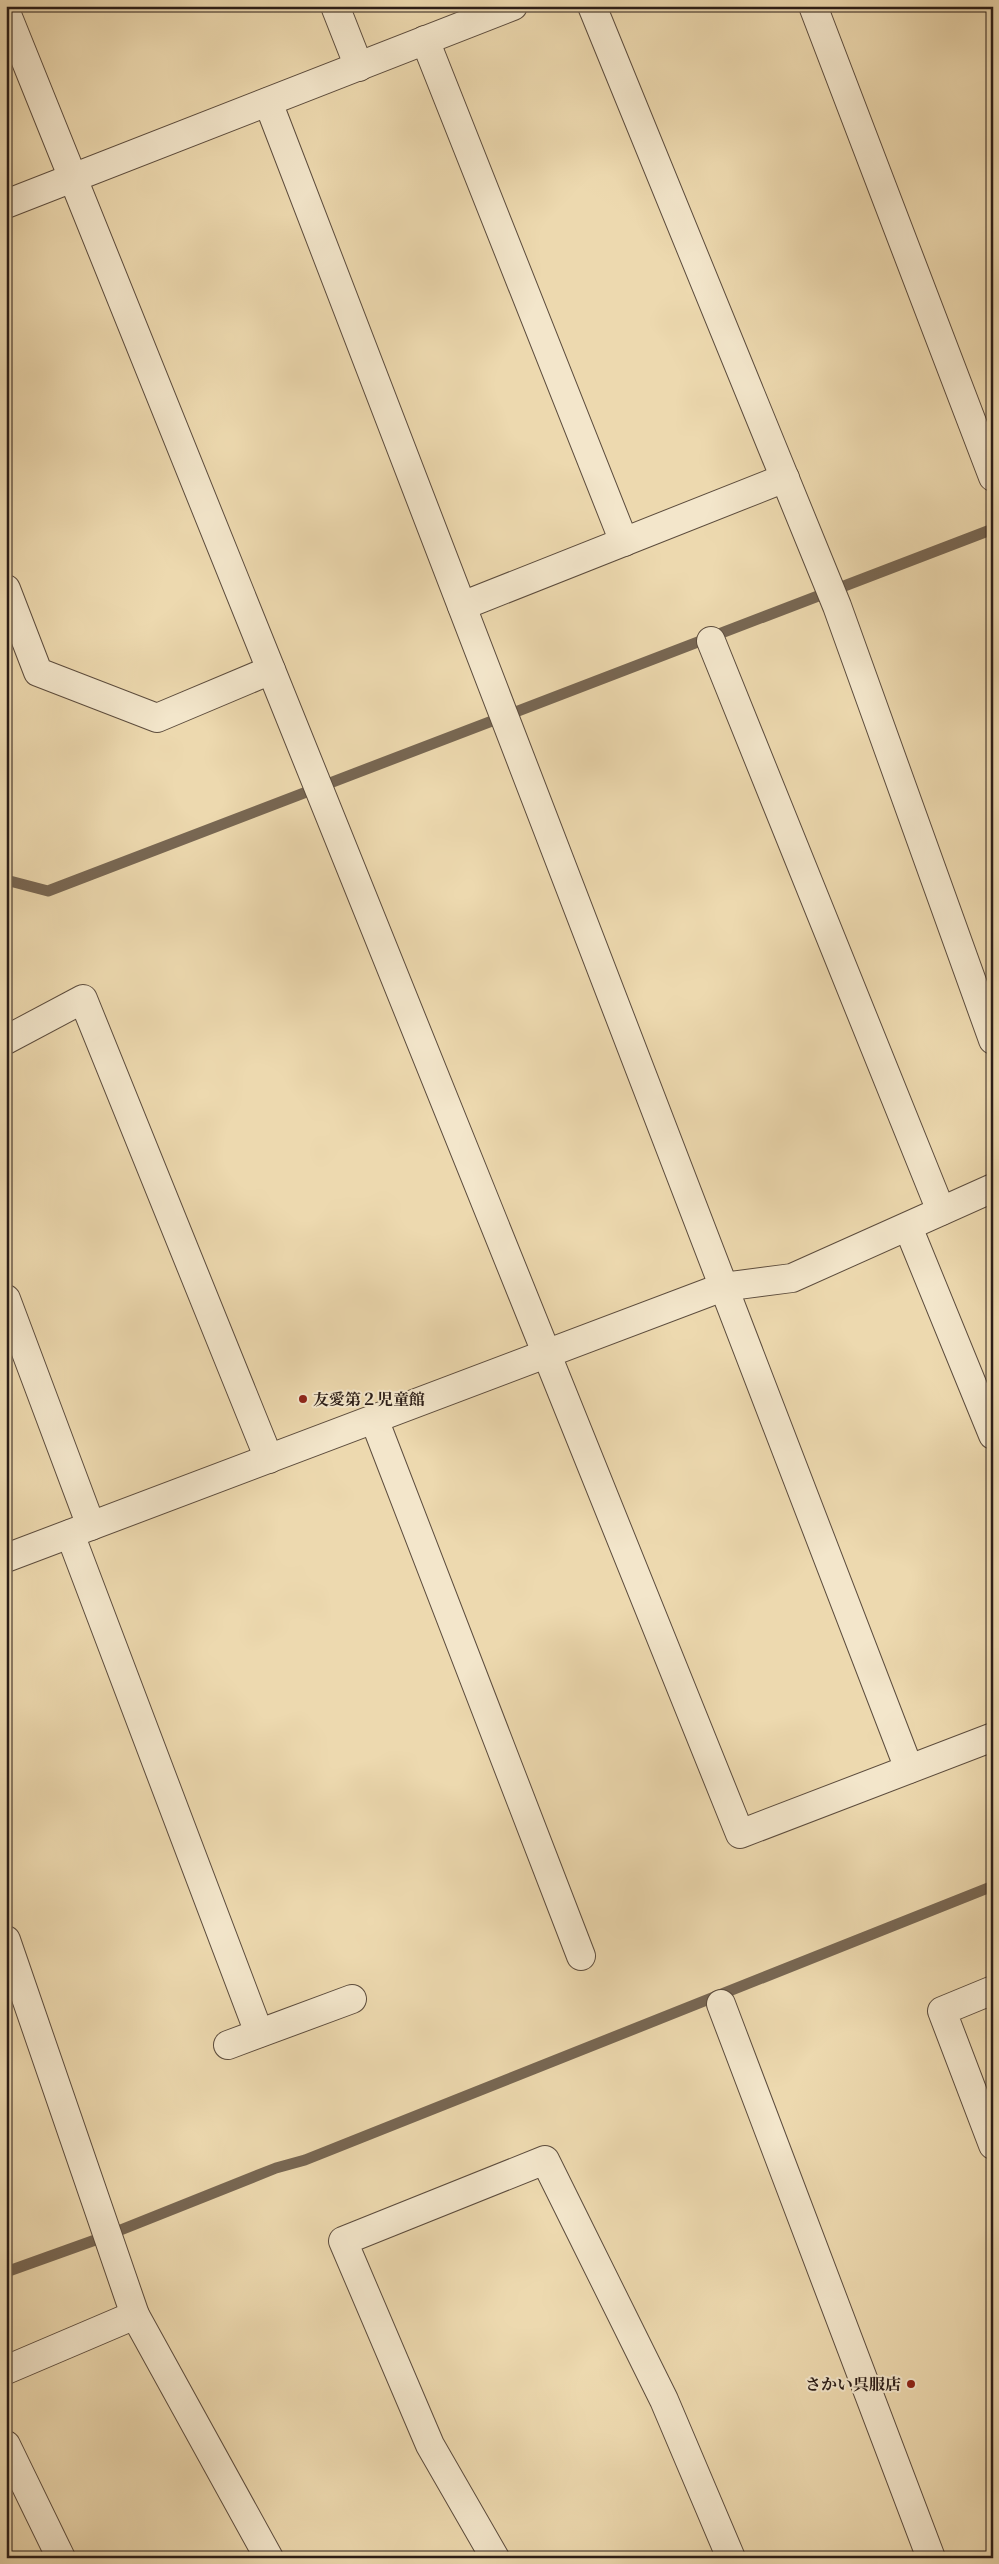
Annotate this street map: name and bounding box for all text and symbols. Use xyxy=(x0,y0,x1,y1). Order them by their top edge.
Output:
place label: 友愛第２児童館 xyxy=(313,1390,425,1410)
marker: 友愛第２児童館 xyxy=(297,1393,309,1405)
place label: さかい呉服店 xyxy=(805,2375,901,2395)
marker: さかい呉服店 xyxy=(905,2378,917,2390)

